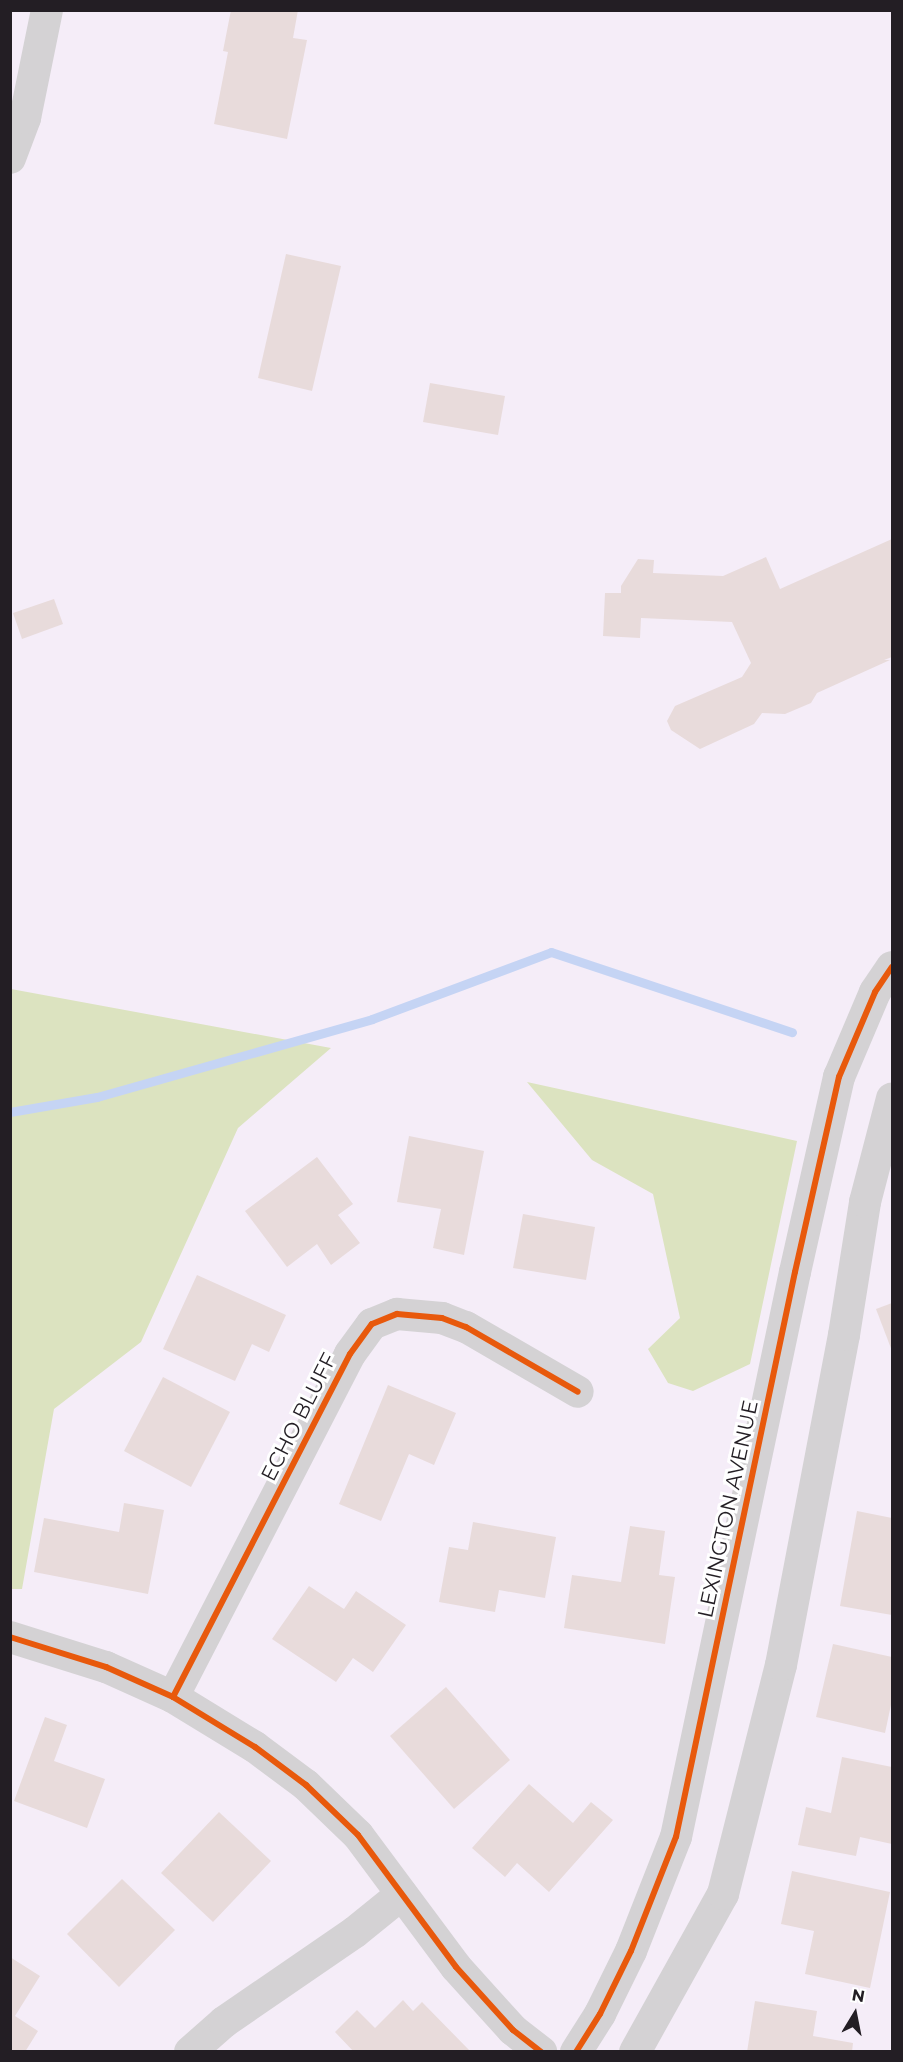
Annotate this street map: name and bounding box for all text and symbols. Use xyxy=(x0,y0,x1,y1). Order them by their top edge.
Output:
street label: ECHO BLUFF xyxy=(256,1349,342,1485)
street label: LEXINGTON AVENUE xyxy=(693,1398,763,1620)
north arrow xyxy=(825,1984,885,2044)
text: N xyxy=(850,1985,866,2006)

